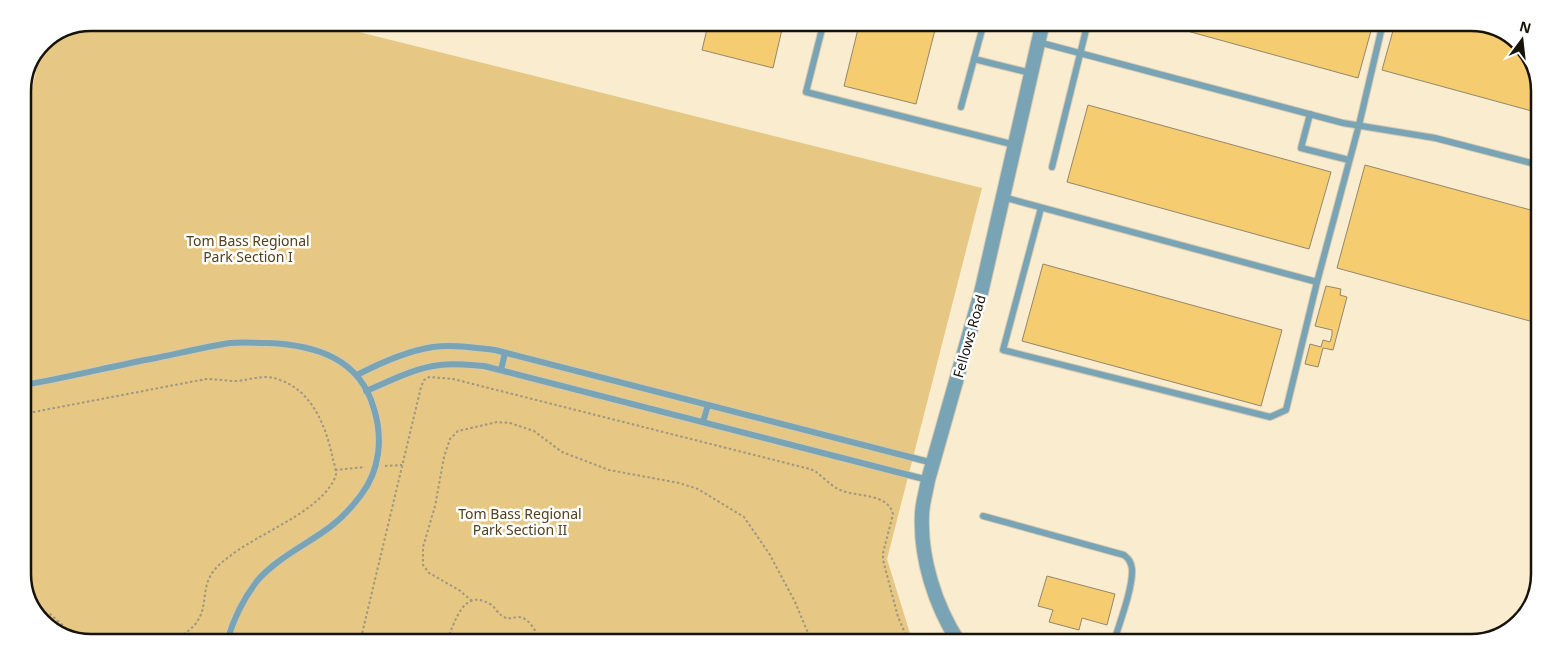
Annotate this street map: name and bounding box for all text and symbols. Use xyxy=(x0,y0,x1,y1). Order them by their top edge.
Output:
north arrow xyxy=(1497,15,1547,65)
text: N xyxy=(1518,16,1533,38)
park label: Tom Bass Regional Park Section I xyxy=(186,231,310,266)
street label: Fellows Road xyxy=(948,292,990,380)
park label: Tom Bass Regional Park Section II xyxy=(458,504,582,539)

